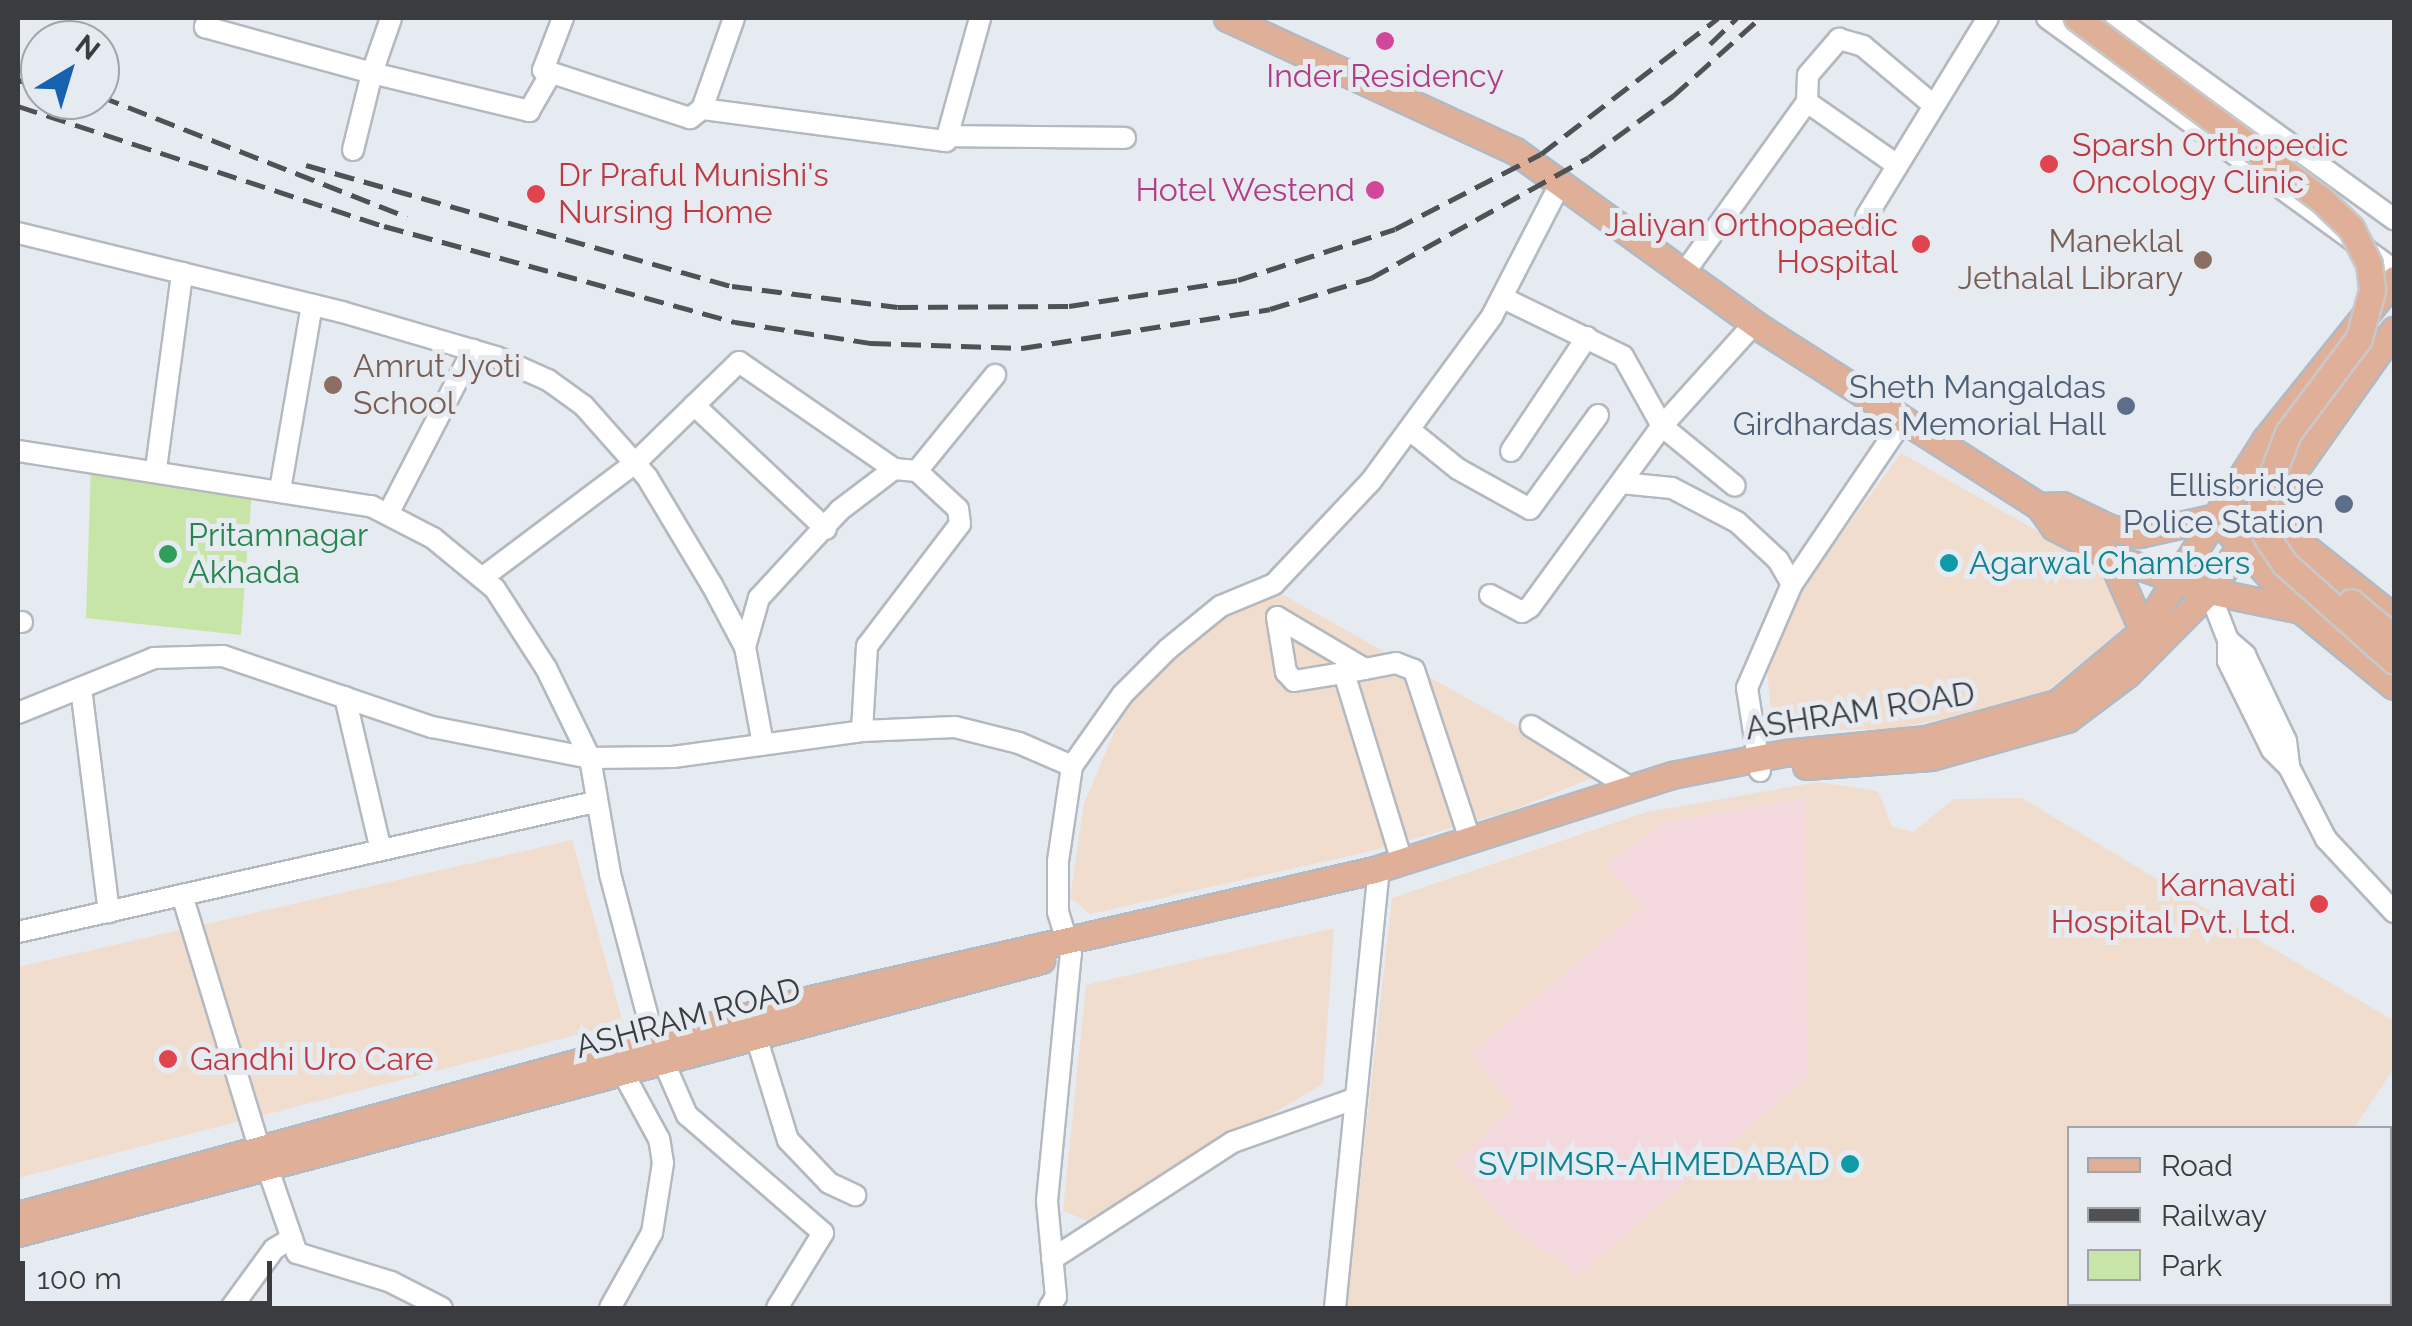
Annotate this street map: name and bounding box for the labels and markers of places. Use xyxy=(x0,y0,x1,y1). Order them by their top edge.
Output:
marker: Inder Residency xyxy=(1374,30,1396,52)
place label: Inder Residency xyxy=(1266,57,1504,95)
place label: Sparsh Orthopedic Oncology Clinic xyxy=(2072,127,2349,202)
marker: Sparsh Orthopedic Oncology Clinic xyxy=(2036,151,2062,177)
place label: Dr Praful Munishi's Nursing Home xyxy=(558,157,830,232)
place label: Hotel Westend xyxy=(1133,171,1355,209)
marker: Hotel Westend xyxy=(1364,179,1386,201)
marker: Dr Praful Munishi's Nursing Home xyxy=(523,181,549,207)
place label: Jaliyan Orthopaedic Hospital xyxy=(1605,207,1898,282)
place label: Maneklal Jethalal Library xyxy=(1957,223,2183,298)
marker: Jaliyan Orthopaedic Hospital xyxy=(1908,231,1934,257)
marker: Maneklal Jethalal Library xyxy=(2192,249,2214,271)
place label: Amrut Jyoti School xyxy=(353,348,522,423)
place label: Sheth Mangaldas Girdhardas Memorial Hall xyxy=(1732,369,2106,444)
marker: Amrut Jyoti School xyxy=(322,374,344,396)
marker: Sheth Mangaldas Girdhardas Memorial Hall xyxy=(2115,395,2137,417)
place label: Ellisbridge Police Station xyxy=(2123,467,2324,542)
marker: Ellisbridge Police Station xyxy=(2333,493,2355,515)
place label: Pritamnagar Akhada xyxy=(188,517,368,592)
marker: Pritamnagar Akhada xyxy=(157,543,179,565)
place label: Agarwal Chambers xyxy=(1969,544,2251,582)
marker: Agarwal Chambers xyxy=(1938,552,1960,574)
place label: Karnavati Hospital Pvt. Ltd. xyxy=(2050,867,2296,942)
marker: Karnavati Hospital Pvt. Ltd. xyxy=(2306,891,2332,917)
place label: Gandhi Uro Care xyxy=(190,1040,433,1078)
marker: Gandhi Uro Care xyxy=(155,1046,181,1072)
place label: SVPIMSR-AHMEDABAD xyxy=(1478,1145,1830,1183)
marker: SVPIMSR-AHMEDABAD xyxy=(1839,1153,1861,1175)

